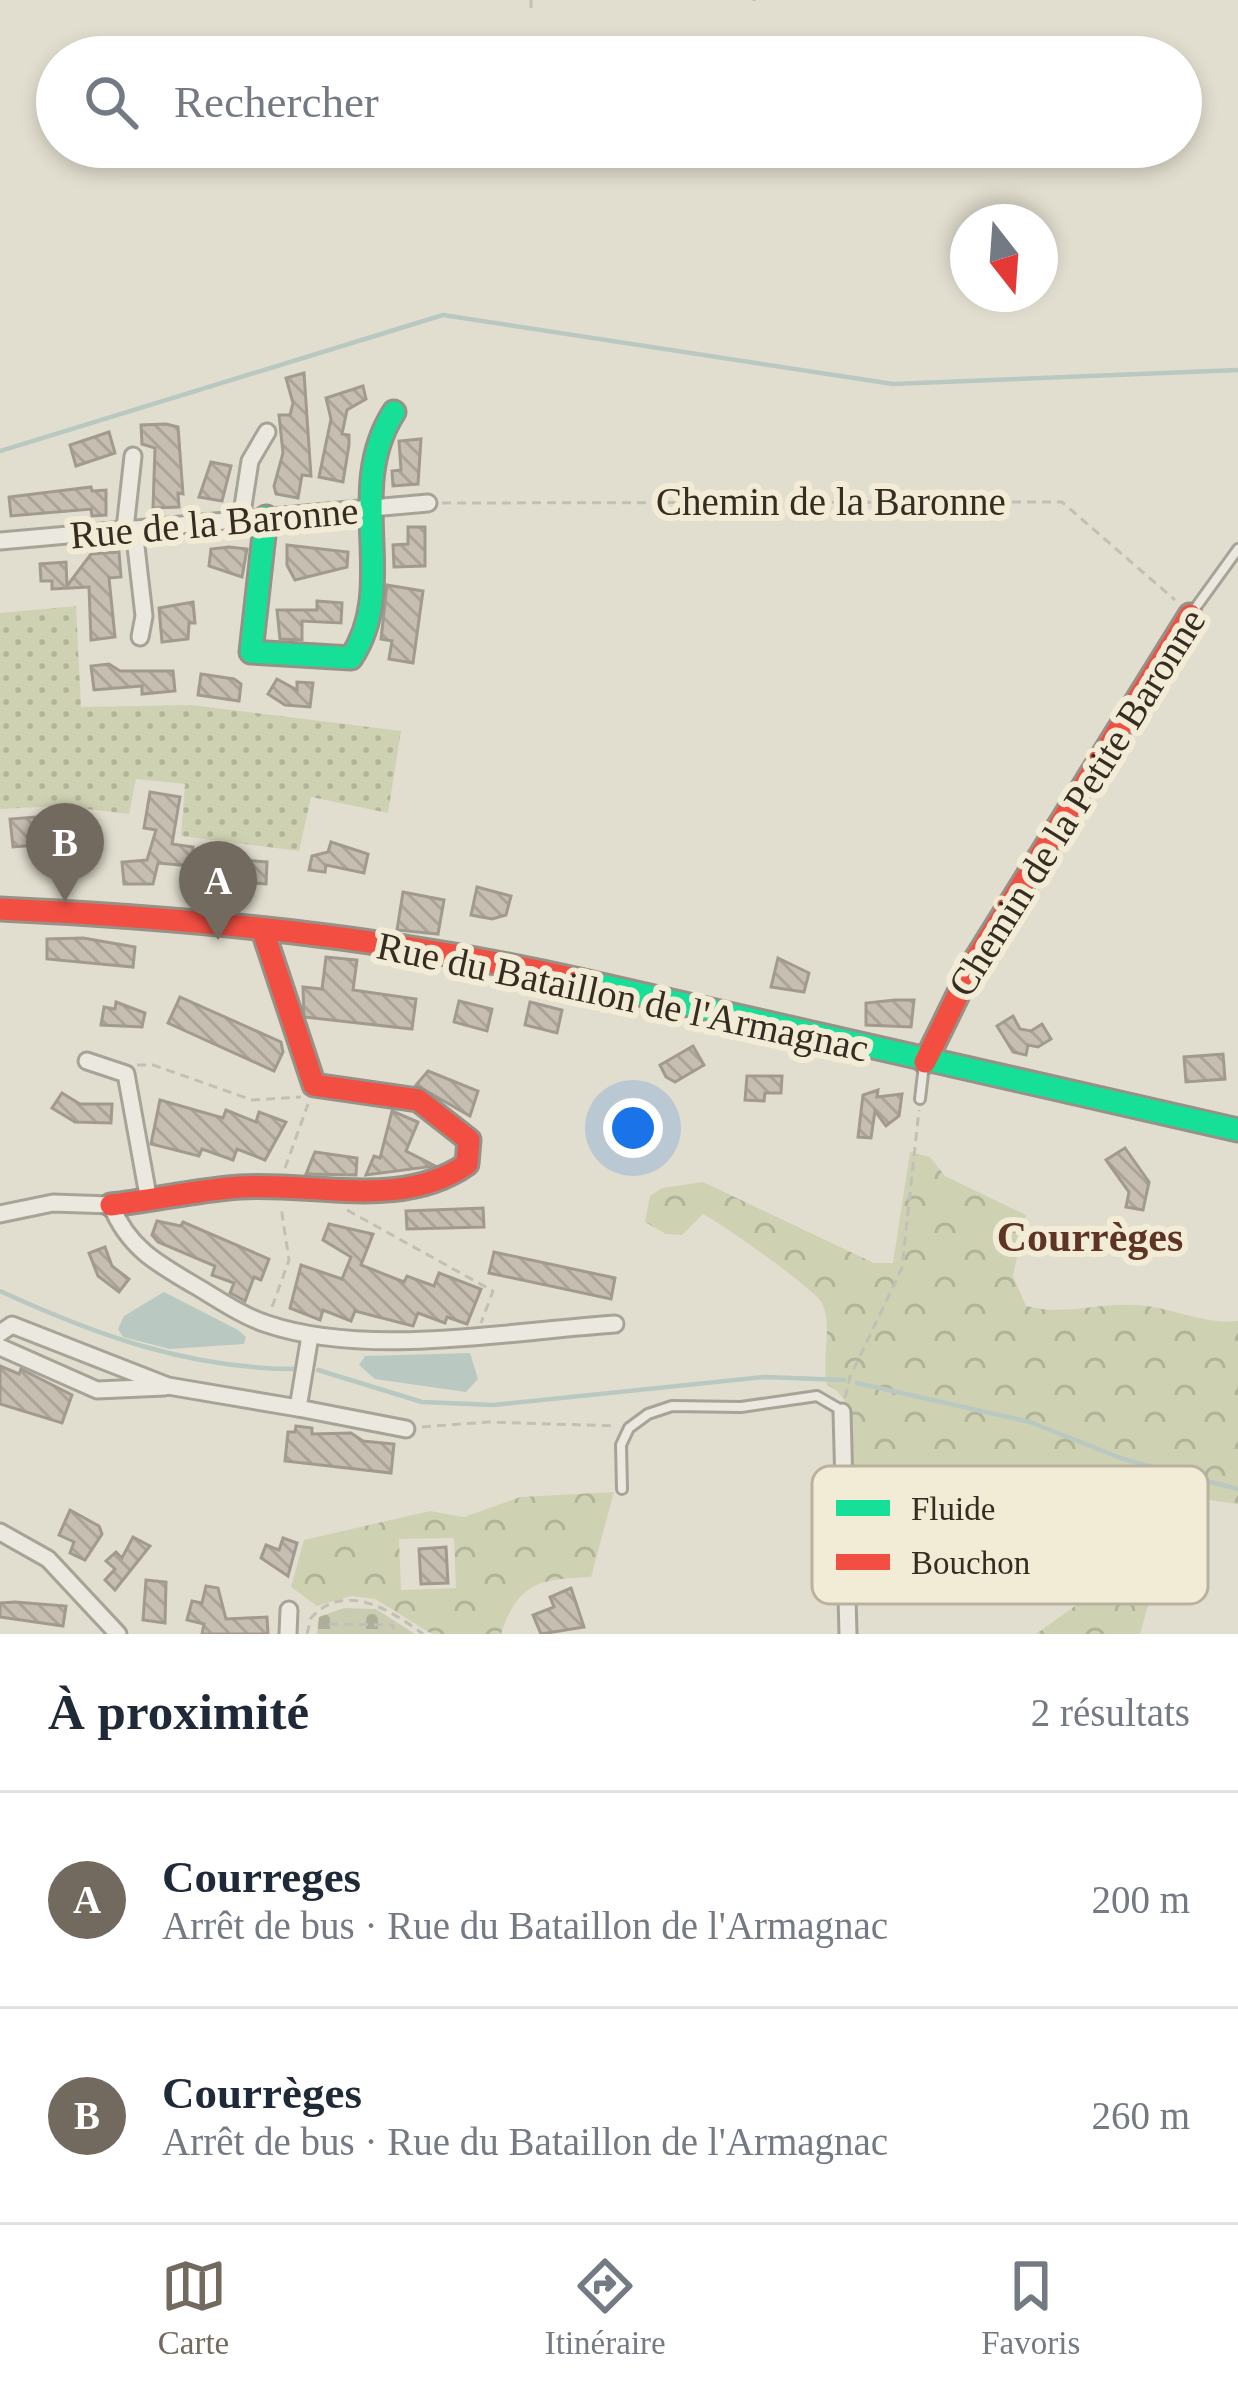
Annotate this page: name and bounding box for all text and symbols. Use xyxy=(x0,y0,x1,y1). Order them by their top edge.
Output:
search box xyxy=(36,36,1202,168)
icon: search xyxy=(78,69,144,135)
text: Rechercher xyxy=(174,77,379,127)
north arrow xyxy=(950,204,1058,312)
street label: Chemin de la Baronne xyxy=(656,480,1006,523)
street label: Rue de la Baronne xyxy=(68,488,360,557)
street label: Chemin de la Petite Baronne xyxy=(939,601,1213,1004)
pin: B xyxy=(26,803,104,902)
pin: A xyxy=(179,841,257,940)
street label: Rue du Bataillon de l'Armagnac xyxy=(373,923,872,1071)
your location xyxy=(603,1098,663,1158)
district label: Courrèges xyxy=(997,1214,1183,1260)
legend xyxy=(812,1466,1208,1604)
text: Fluide xyxy=(911,1491,995,1527)
text: Bouchon xyxy=(911,1545,1030,1581)
text: À proximité xyxy=(48,1684,309,1740)
text: 2 résultats xyxy=(1031,1691,1190,1734)
text: Courreges xyxy=(162,1852,361,1902)
text: A xyxy=(73,1878,101,1921)
text: 200 m xyxy=(1091,1878,1190,1921)
text: Arrêt de bus · Rue du Bataillon de l'Armagnac xyxy=(162,1904,888,1947)
text: Courrèges xyxy=(162,2068,362,2118)
text: B xyxy=(74,2094,100,2137)
text: 260 m xyxy=(1091,2094,1190,2137)
text: Arrêt de bus · Rue du Bataillon de l'Armagnac xyxy=(162,2120,888,2163)
tab: Carte xyxy=(158,2253,229,2362)
tab: Itinéraire xyxy=(545,2253,666,2362)
tab: Favoris xyxy=(981,2253,1080,2362)

